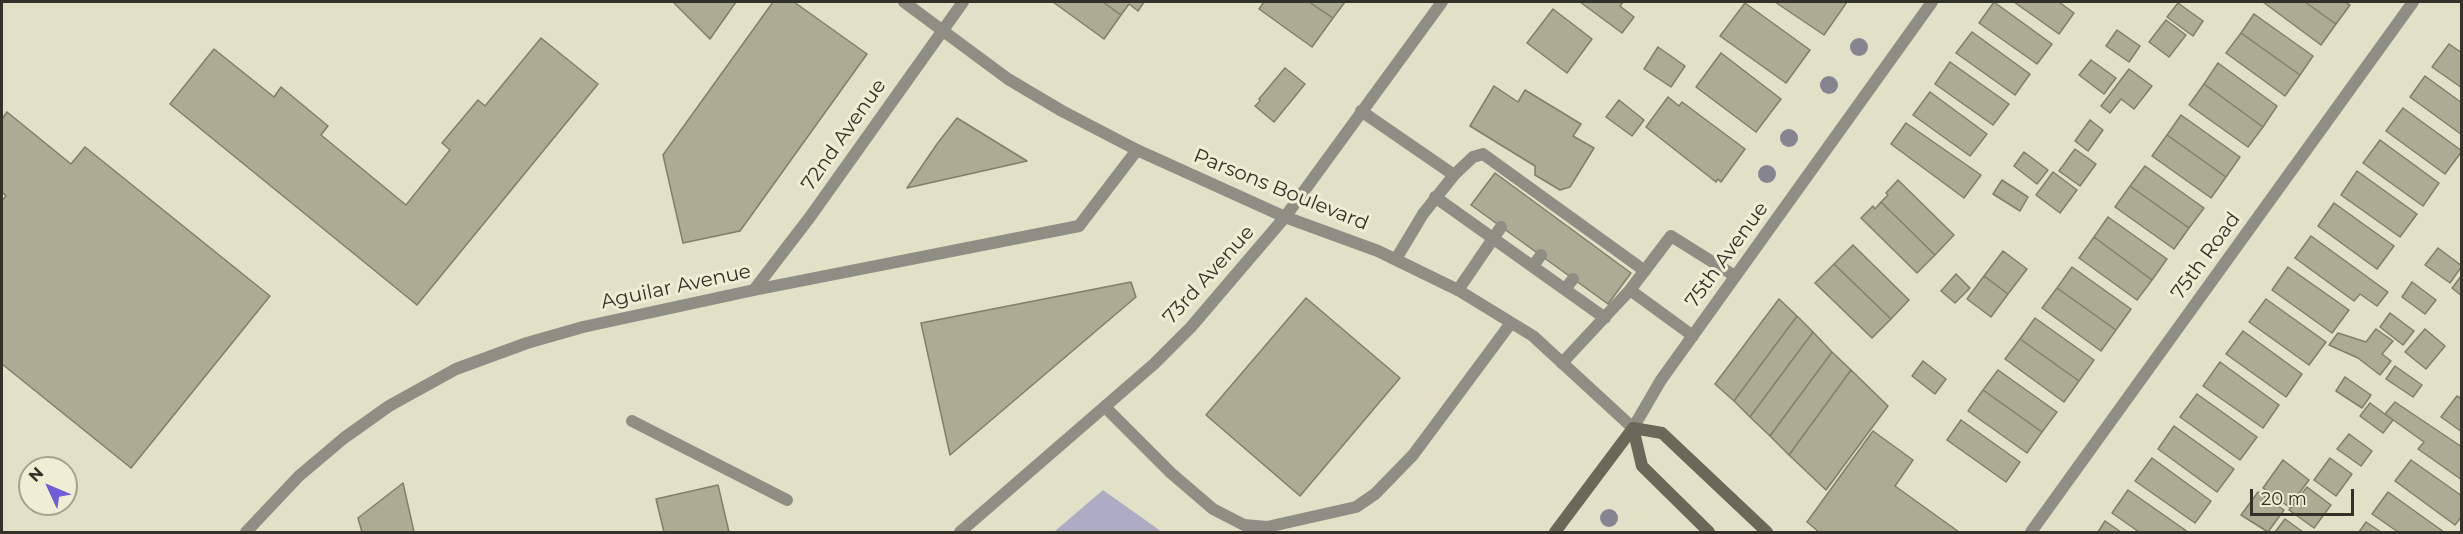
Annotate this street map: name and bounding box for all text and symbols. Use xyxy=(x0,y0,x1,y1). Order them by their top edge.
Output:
street label: 72nd Avenue xyxy=(797,74,891,196)
street label: Parsons Boulevard xyxy=(1190,144,1372,236)
street label: 75th Avenue xyxy=(1681,197,1773,313)
street label: 75th Road xyxy=(2166,208,2246,304)
street label: 73rd Avenue xyxy=(1158,221,1260,329)
street label: Aguilar Avenue xyxy=(599,259,753,315)
north arrow xyxy=(18,456,78,516)
text: N xyxy=(25,463,47,486)
scale bar xyxy=(2253,477,2356,515)
text: 20 m xyxy=(2261,488,2307,510)

